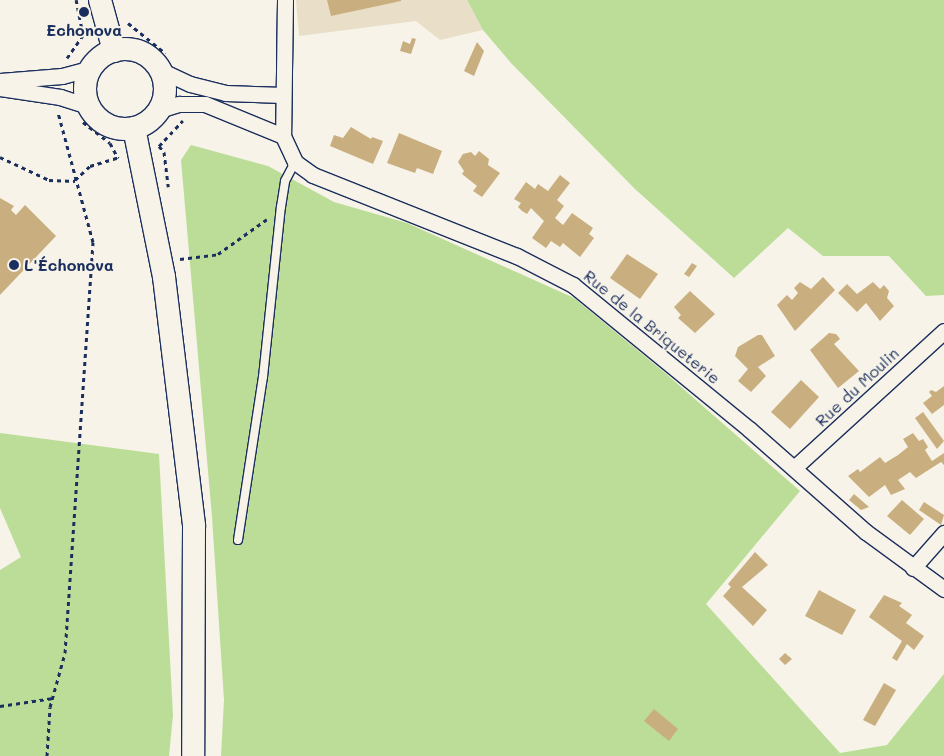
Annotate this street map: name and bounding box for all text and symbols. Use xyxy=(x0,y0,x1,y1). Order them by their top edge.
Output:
marker: Echonova xyxy=(78,6,90,18)
place label: Echonova xyxy=(46,20,122,40)
place label: L'Échonova xyxy=(24,255,114,275)
marker: L'Échonova xyxy=(8,259,20,271)
street label: Rue de la Briqueterie xyxy=(580,266,724,388)
street label: Rue du Moulin xyxy=(811,344,903,430)

